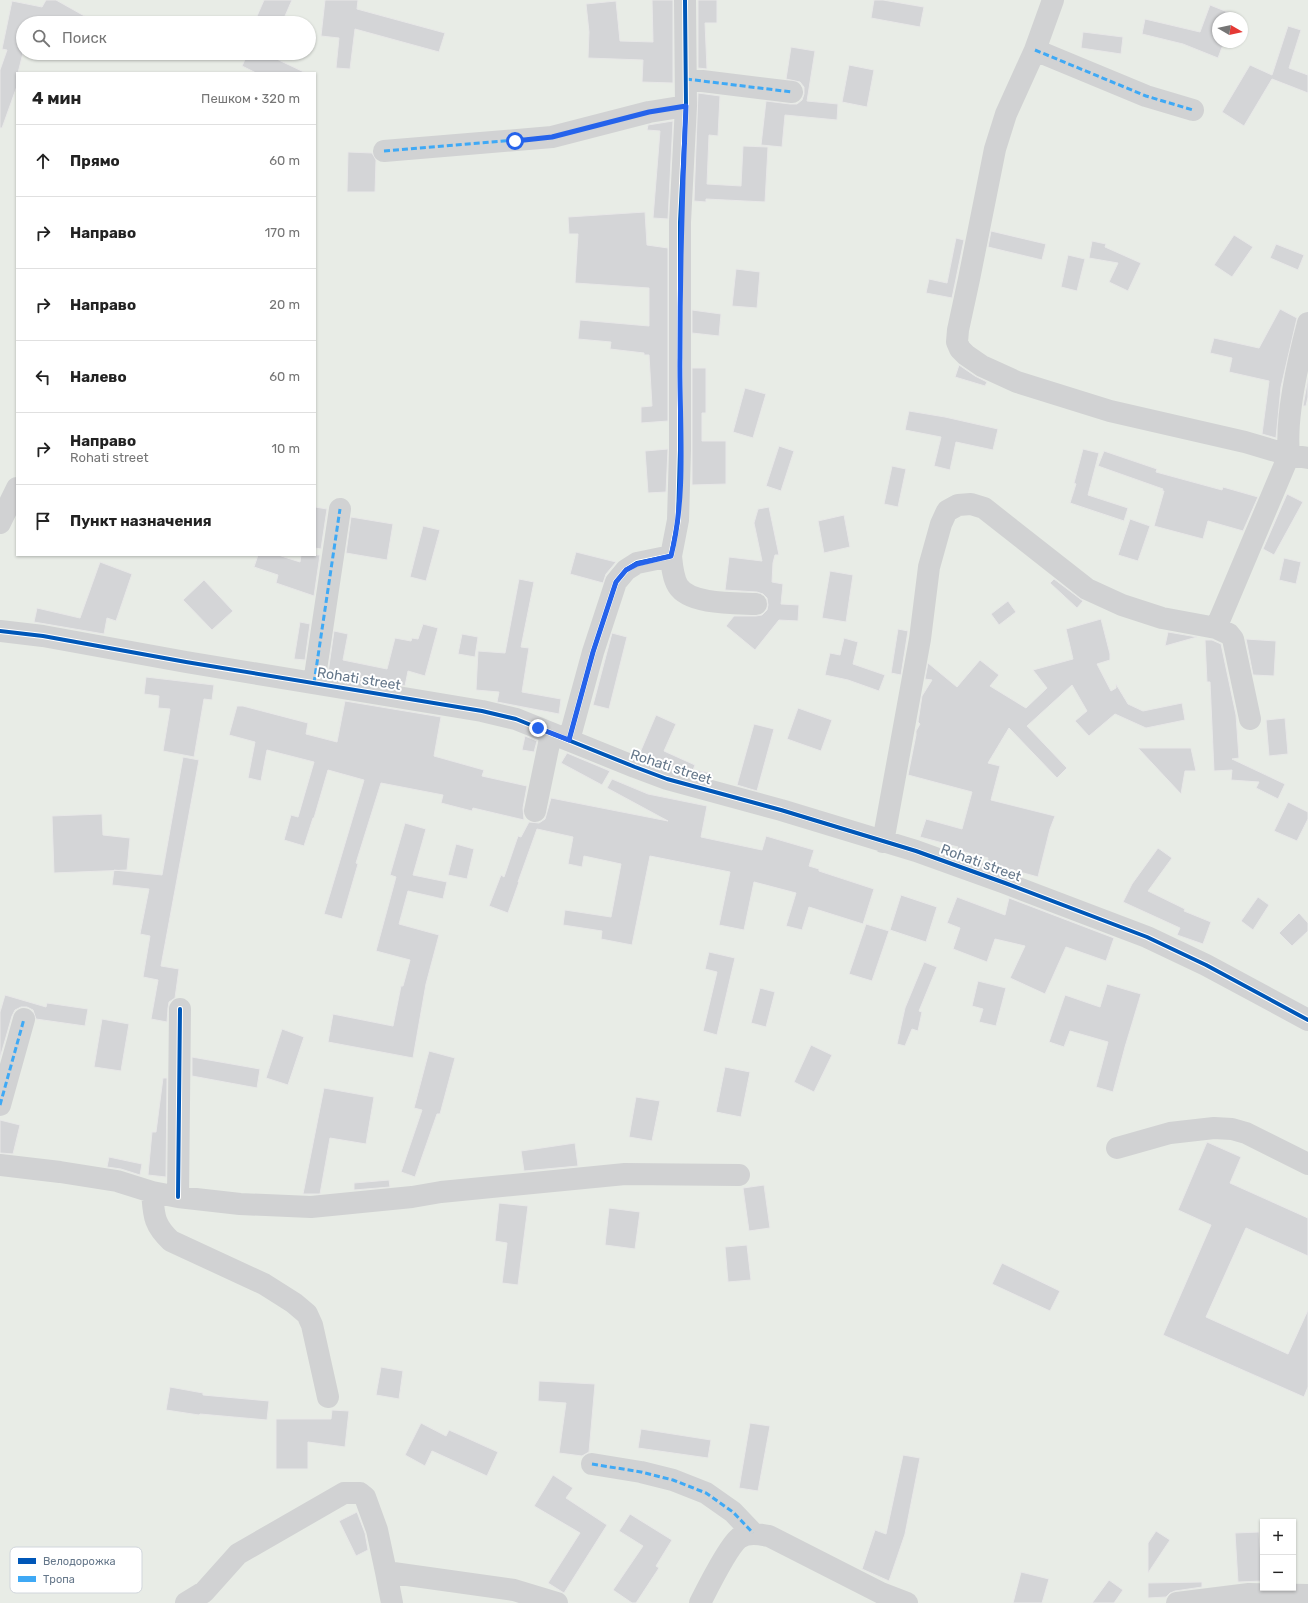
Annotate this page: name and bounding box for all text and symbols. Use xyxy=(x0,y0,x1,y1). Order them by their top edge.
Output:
north arrow xyxy=(1212,12,1248,48)
search box xyxy=(16,16,316,60)
icon: search xyxy=(30,27,52,49)
text: Поиск xyxy=(62,29,107,47)
text: 4 мин xyxy=(32,88,81,108)
text: Пешком · 320 m xyxy=(201,91,300,106)
route start xyxy=(506,132,524,150)
icon: ahead xyxy=(32,150,54,172)
text: Прямо xyxy=(70,152,120,170)
text: 60 m xyxy=(269,153,300,168)
icon: right xyxy=(32,222,54,244)
text: Направо xyxy=(70,224,136,242)
text: 170 m xyxy=(265,225,300,240)
icon: right xyxy=(32,294,54,316)
text: Направо xyxy=(70,296,136,314)
text: 20 m xyxy=(269,297,300,312)
icon: left xyxy=(32,366,54,388)
text: Налево xyxy=(70,368,127,386)
text: 60 m xyxy=(269,369,300,384)
text: Направо xyxy=(70,432,136,450)
icon: right xyxy=(32,438,54,460)
text: 10 m xyxy=(271,441,300,456)
text: Rohati street xyxy=(70,450,148,465)
icon: arrive xyxy=(32,510,54,532)
text: Пункт назначения xyxy=(70,512,212,530)
street label: Rohati street xyxy=(316,664,403,694)
route end xyxy=(529,719,547,737)
street label: Rohati street xyxy=(628,746,714,788)
street label: Rohati street xyxy=(938,841,1024,886)
map controls xyxy=(1260,1519,1296,1591)
button: + xyxy=(1260,1519,1296,1555)
legend xyxy=(10,1547,142,1593)
text: Велодорожка xyxy=(43,1555,116,1568)
button: − xyxy=(1260,1555,1296,1591)
text: Тропа xyxy=(43,1573,75,1586)

